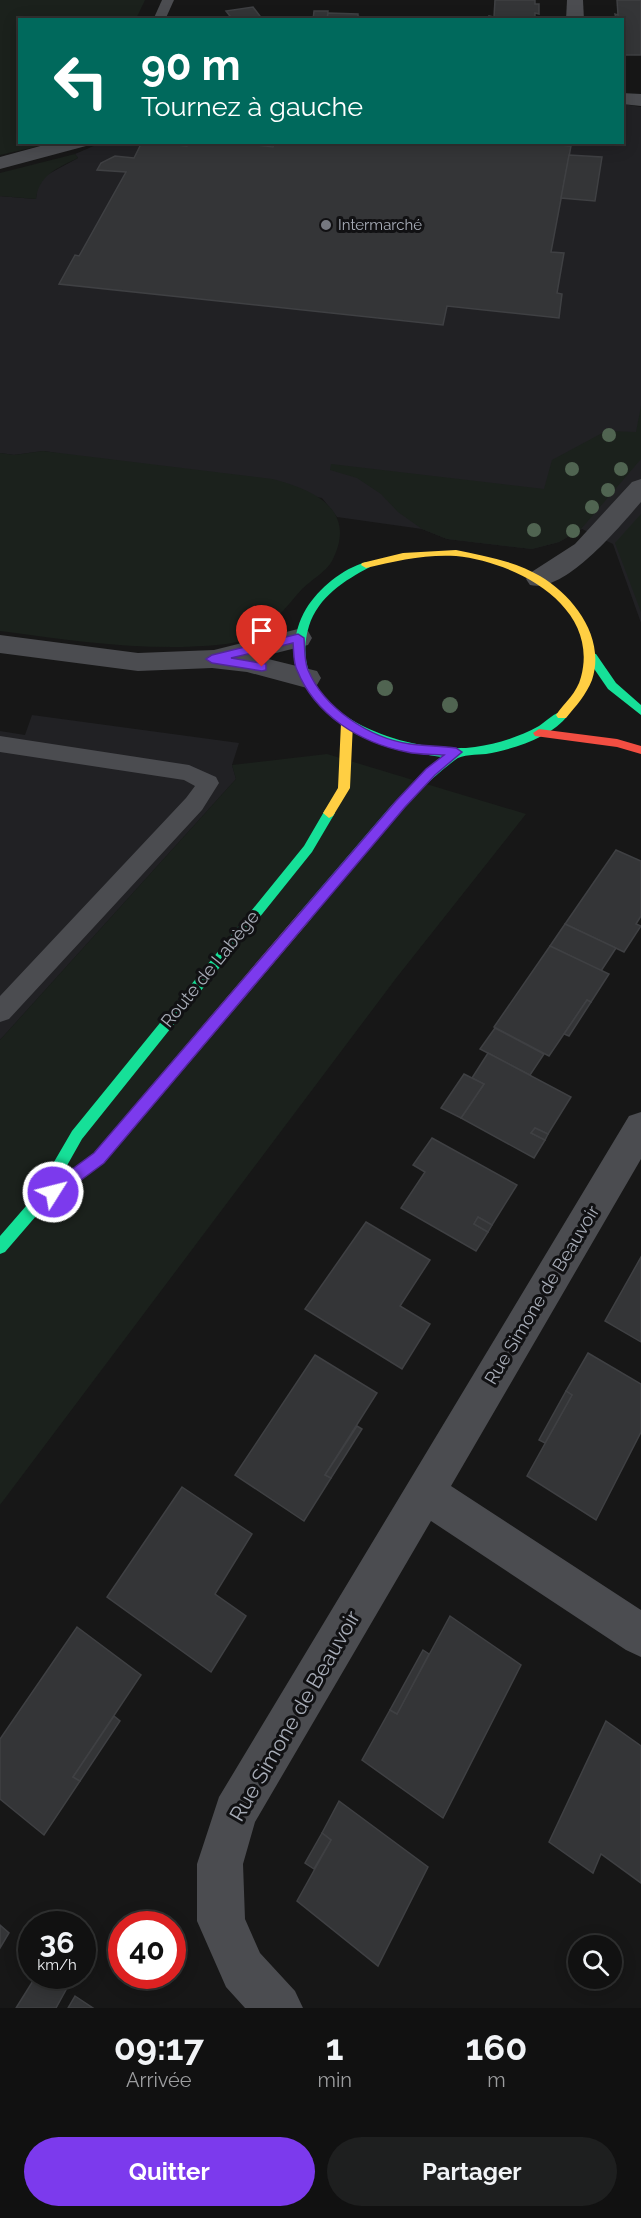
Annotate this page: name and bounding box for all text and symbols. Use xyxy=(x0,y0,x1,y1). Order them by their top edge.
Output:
text: 90 m xyxy=(141,41,241,90)
icon: left xyxy=(42,42,120,120)
text: Tournez à gauche xyxy=(141,91,363,122)
place label: Intermarché xyxy=(338,216,422,234)
marker: Intermarché xyxy=(319,218,333,232)
pin xyxy=(236,605,287,667)
icon: arrive xyxy=(245,614,278,647)
street label: Route de Labège xyxy=(156,906,263,1031)
position arrow xyxy=(21,1160,85,1224)
street label: Rue Simone de Beauvoir xyxy=(480,1201,604,1388)
street label: Rue Simone de Beauvoir xyxy=(224,1605,365,1825)
speed limit sign: 40 xyxy=(108,1911,186,1989)
text: 36 xyxy=(40,1925,74,1960)
map controls xyxy=(568,1935,622,1989)
button: search xyxy=(568,1935,622,1989)
text: km/h xyxy=(37,1956,77,1974)
text: 09:17 xyxy=(114,2026,204,2068)
text: 1 xyxy=(326,2026,344,2068)
text: 160 xyxy=(466,2026,527,2068)
text: Arrivée xyxy=(126,2068,192,2092)
text: min xyxy=(318,2068,352,2092)
text: m xyxy=(487,2068,506,2092)
button: Quitter xyxy=(24,2137,315,2206)
button: Partager xyxy=(327,2137,617,2206)

